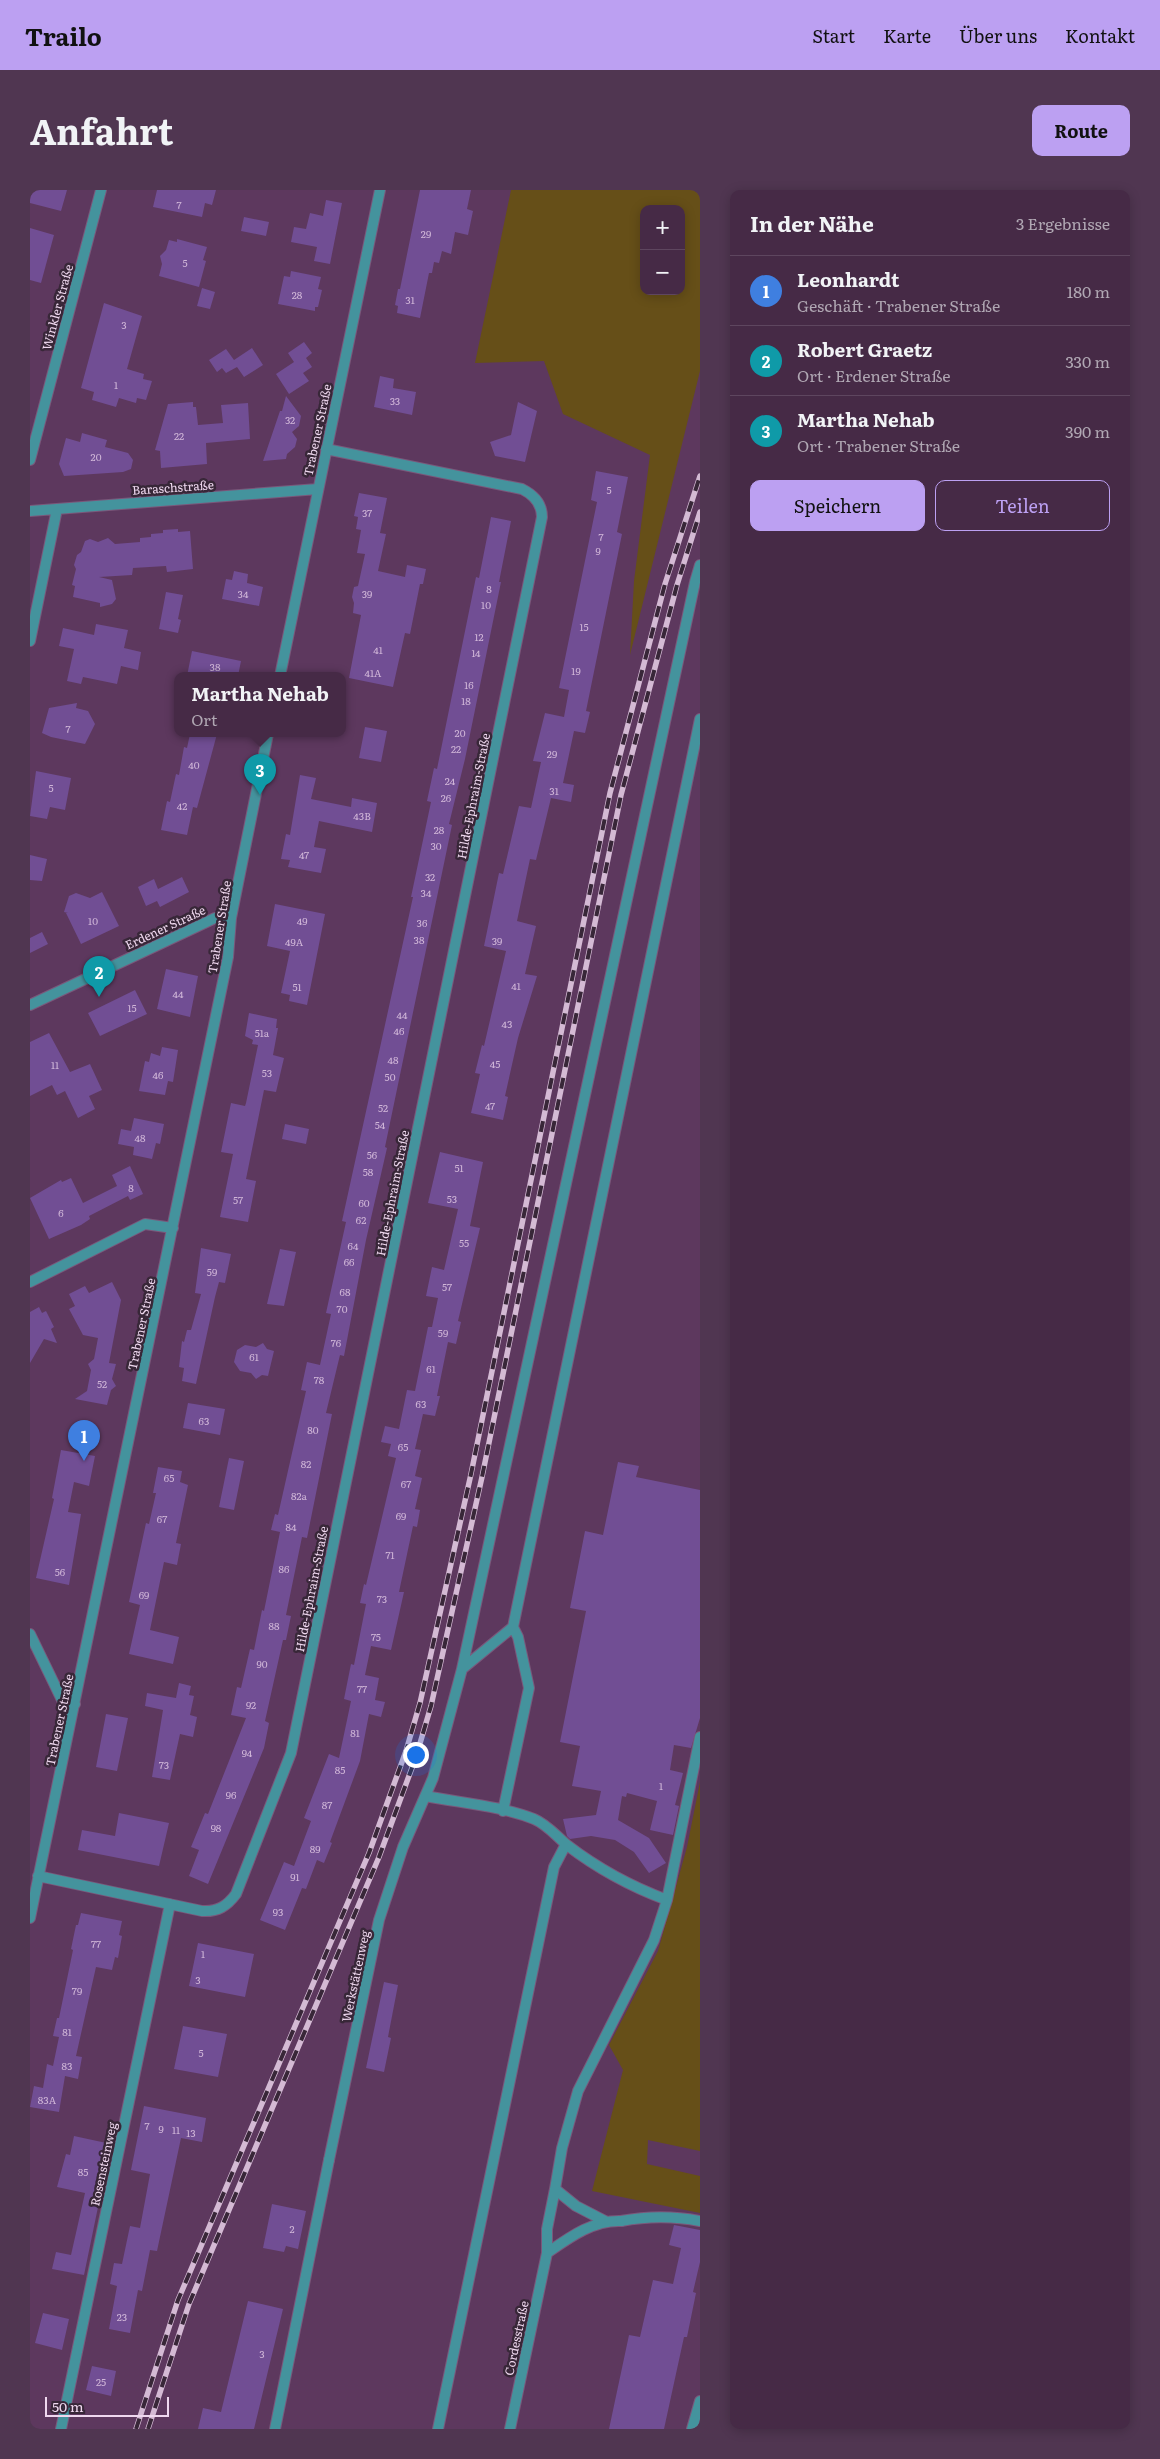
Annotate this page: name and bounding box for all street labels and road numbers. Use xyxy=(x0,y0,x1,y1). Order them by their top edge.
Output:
street label: Winkler Straße xyxy=(37,262,77,352)
street label: Trabener Straße xyxy=(298,382,336,478)
street label: Baraschstraße xyxy=(132,475,214,499)
street label: Hilde-Ephraim-Straße xyxy=(452,731,494,861)
street label: Trabener Straße xyxy=(203,879,235,975)
street label: Erdener Straße xyxy=(122,901,208,953)
street label: Hilde-Ephraim-Straße xyxy=(371,1128,413,1258)
street label: Trabener Straße xyxy=(122,1276,160,1372)
street label: Hilde-Ephraim-Straße xyxy=(290,1524,332,1654)
street label: Trabener Straße xyxy=(40,1672,78,1768)
street label: Werkstättenweg xyxy=(336,1928,374,2024)
street label: Rosensteinweg xyxy=(85,2120,121,2208)
street label: Cordesstraße xyxy=(499,2299,533,2377)

